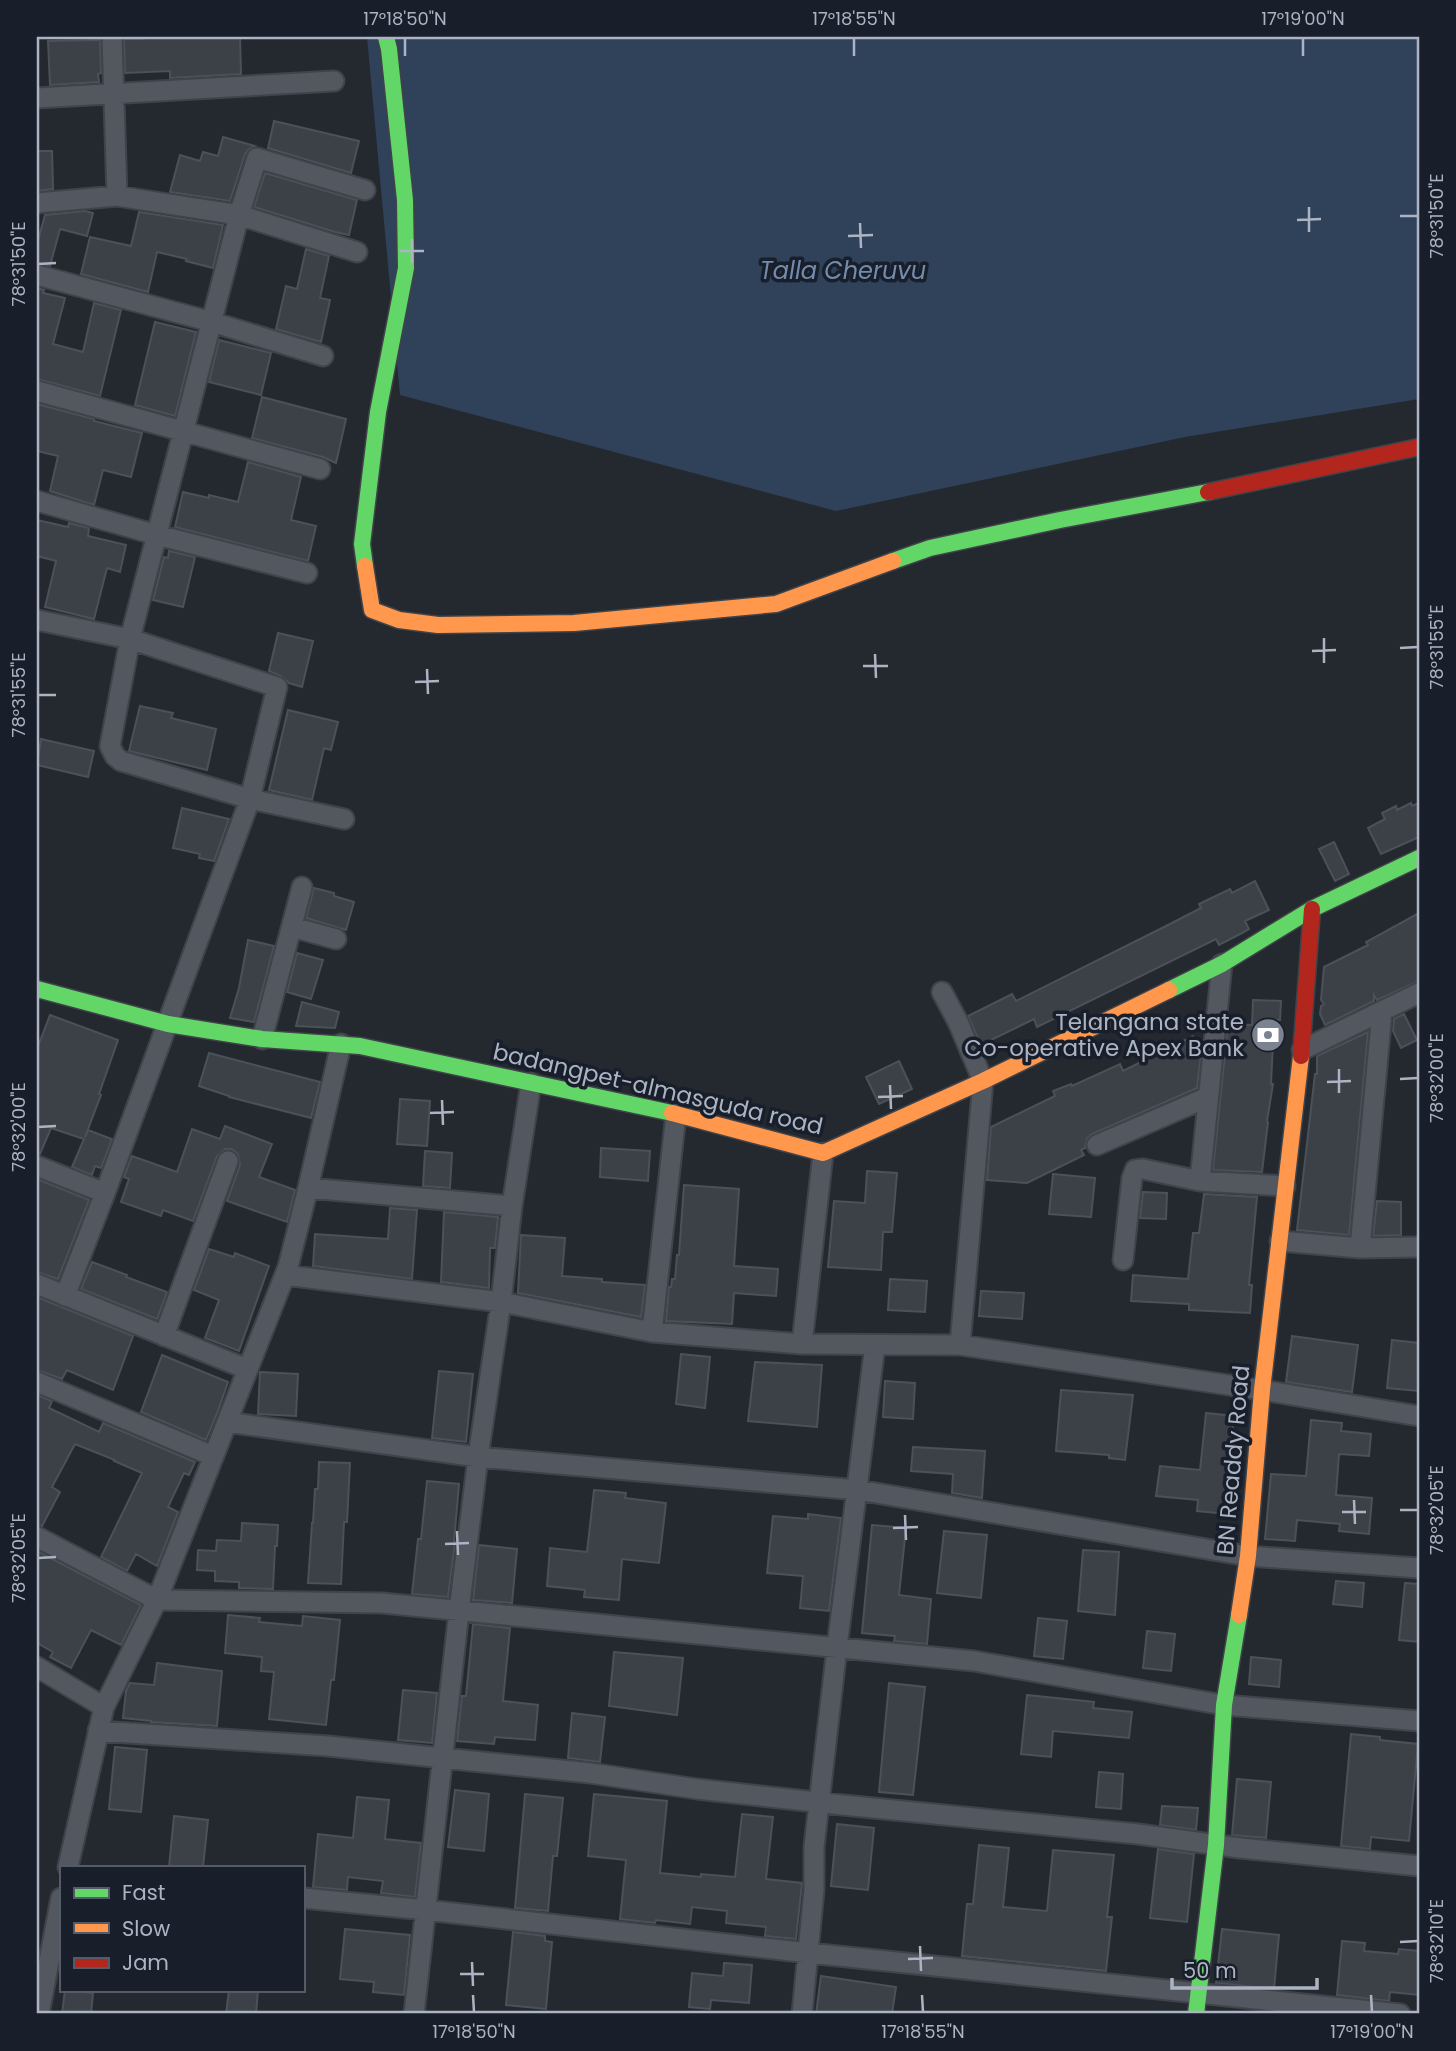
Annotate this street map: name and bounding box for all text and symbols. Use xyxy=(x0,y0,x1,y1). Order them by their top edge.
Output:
text: 17°18'50"N xyxy=(363,6,447,31)
text: 17°18'55"N xyxy=(812,6,896,31)
text: 17°19'00"N xyxy=(1261,6,1345,31)
text: 78°31'50"E xyxy=(1424,174,1449,258)
text: 78°31'50"E xyxy=(6,222,31,306)
water label: Talla Cheruvu xyxy=(760,254,926,287)
text: 78°31'55"E xyxy=(1424,605,1449,689)
text: 78°31'55"E xyxy=(6,653,31,737)
place label: Telangana state Co-operative Apex Bank xyxy=(964,1006,1244,1064)
bank icon: Telangana state Co-operative Apex Bank xyxy=(1249,1016,1287,1054)
text: 78°32'00"E xyxy=(1424,1033,1449,1123)
street label: badangpet-almasguda road xyxy=(490,1035,826,1143)
text: 78°32'00"E xyxy=(6,1082,31,1172)
street label: BN Readdy Road xyxy=(1209,1364,1257,1556)
text: 78°32'05"E xyxy=(1424,1465,1449,1555)
text: 78°32'05"E xyxy=(6,1513,31,1603)
legend xyxy=(60,1866,304,1992)
text: Fast xyxy=(122,1878,165,1907)
text: 78°32'10"E xyxy=(1424,1899,1449,1983)
text: Slow xyxy=(122,1914,170,1943)
scale bar xyxy=(1172,1946,1318,1990)
text: Jam xyxy=(122,1948,169,1977)
text: 50 m xyxy=(1183,1956,1237,1985)
text: 17°18'50"N xyxy=(432,2019,516,2044)
text: 17°18'55"N xyxy=(881,2019,965,2044)
text: 17°19'00"N xyxy=(1330,2019,1414,2044)

